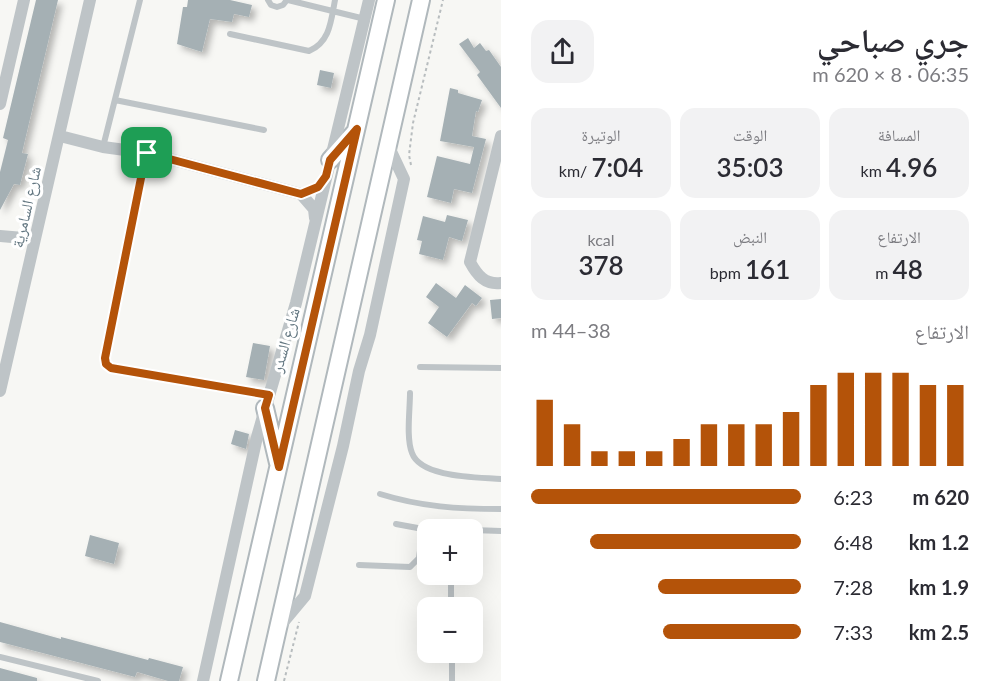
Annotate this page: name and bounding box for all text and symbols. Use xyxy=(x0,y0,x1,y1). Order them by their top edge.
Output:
text: جري صباحي xyxy=(817,19,969,59)
button: share xyxy=(531,20,594,83)
text: 06:35 · 8 × 620 m xyxy=(812,62,969,86)
text: الوتيرة xyxy=(582,125,620,144)
text: الوقت xyxy=(733,125,767,144)
text: المسافة xyxy=(878,125,920,144)
pin xyxy=(121,127,172,178)
icon: arrive xyxy=(130,136,163,169)
text: 7:04 xyxy=(591,151,643,183)
text: 35:03 xyxy=(717,151,783,183)
text: 4.96 xyxy=(886,151,937,183)
text: /km xyxy=(559,161,591,180)
text: km xyxy=(861,161,886,180)
street label: شارع السامرية xyxy=(7,164,46,250)
text: النبض xyxy=(733,227,767,246)
text: الارتفاع xyxy=(877,227,921,246)
text: kcal xyxy=(587,230,615,249)
text: 378 xyxy=(578,249,624,281)
text: 161 xyxy=(745,253,790,285)
text: 48 xyxy=(893,253,923,285)
text: bpm xyxy=(710,263,745,282)
text: m xyxy=(875,263,893,282)
street label: شارع السدر xyxy=(266,305,305,376)
text: 38–44 m xyxy=(531,318,611,342)
text: الارتفاع xyxy=(914,319,969,343)
text: 6:23 xyxy=(833,485,873,509)
text: 620 m xyxy=(913,485,969,509)
map controls xyxy=(417,519,483,663)
button: + xyxy=(417,519,483,585)
text: 6:48 xyxy=(833,530,873,554)
text: 1.2 km xyxy=(909,530,969,554)
text: 7:28 xyxy=(833,575,873,599)
text: 1.9 km xyxy=(909,575,969,599)
button: − xyxy=(417,597,483,663)
text: 7:33 xyxy=(833,620,873,644)
text: 2.5 km xyxy=(909,620,969,644)

